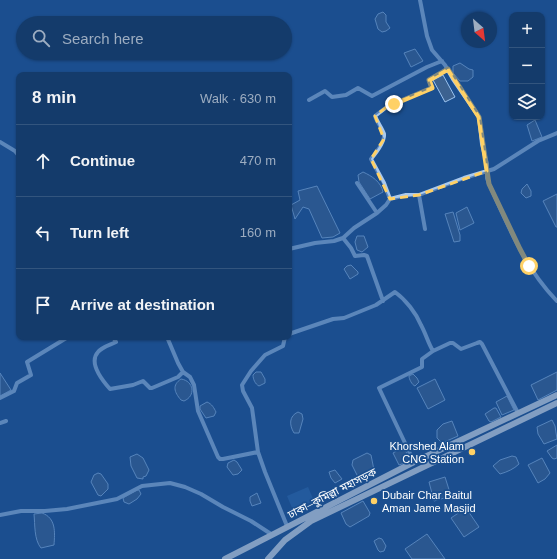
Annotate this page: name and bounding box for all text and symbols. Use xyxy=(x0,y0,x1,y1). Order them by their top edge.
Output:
north arrow xyxy=(461,12,497,48)
map controls xyxy=(509,12,545,120)
button: + xyxy=(509,12,545,48)
search box xyxy=(16,16,292,60)
icon: search xyxy=(30,27,52,49)
text: Search here xyxy=(62,30,144,47)
button: − xyxy=(509,48,545,84)
button: layers xyxy=(509,84,545,120)
text: 8 min xyxy=(32,88,76,107)
text: Walk · 630 m xyxy=(200,91,276,106)
route end xyxy=(385,95,403,113)
icon: ahead xyxy=(32,150,54,172)
text: Continue xyxy=(70,152,135,169)
text: 470 m xyxy=(240,153,276,168)
icon: left xyxy=(32,222,54,244)
text: Turn left xyxy=(70,224,129,241)
text: 160 m xyxy=(240,225,276,240)
route start xyxy=(520,257,538,275)
icon: arrive xyxy=(32,294,54,316)
text: Arrive at destination xyxy=(70,296,215,313)
place label: Khorshed Alam CNG Station xyxy=(389,440,464,465)
marker: Khorshed Alam CNG Station xyxy=(467,447,477,457)
street label: ঢাকা–কুমিল্লা মহাসড়ক xyxy=(285,465,379,522)
place label: Dubair Char Baitul Aman Jame Masjid xyxy=(382,489,476,514)
marker: Dubair Char Baitul Aman Jame Masjid xyxy=(369,496,379,506)

